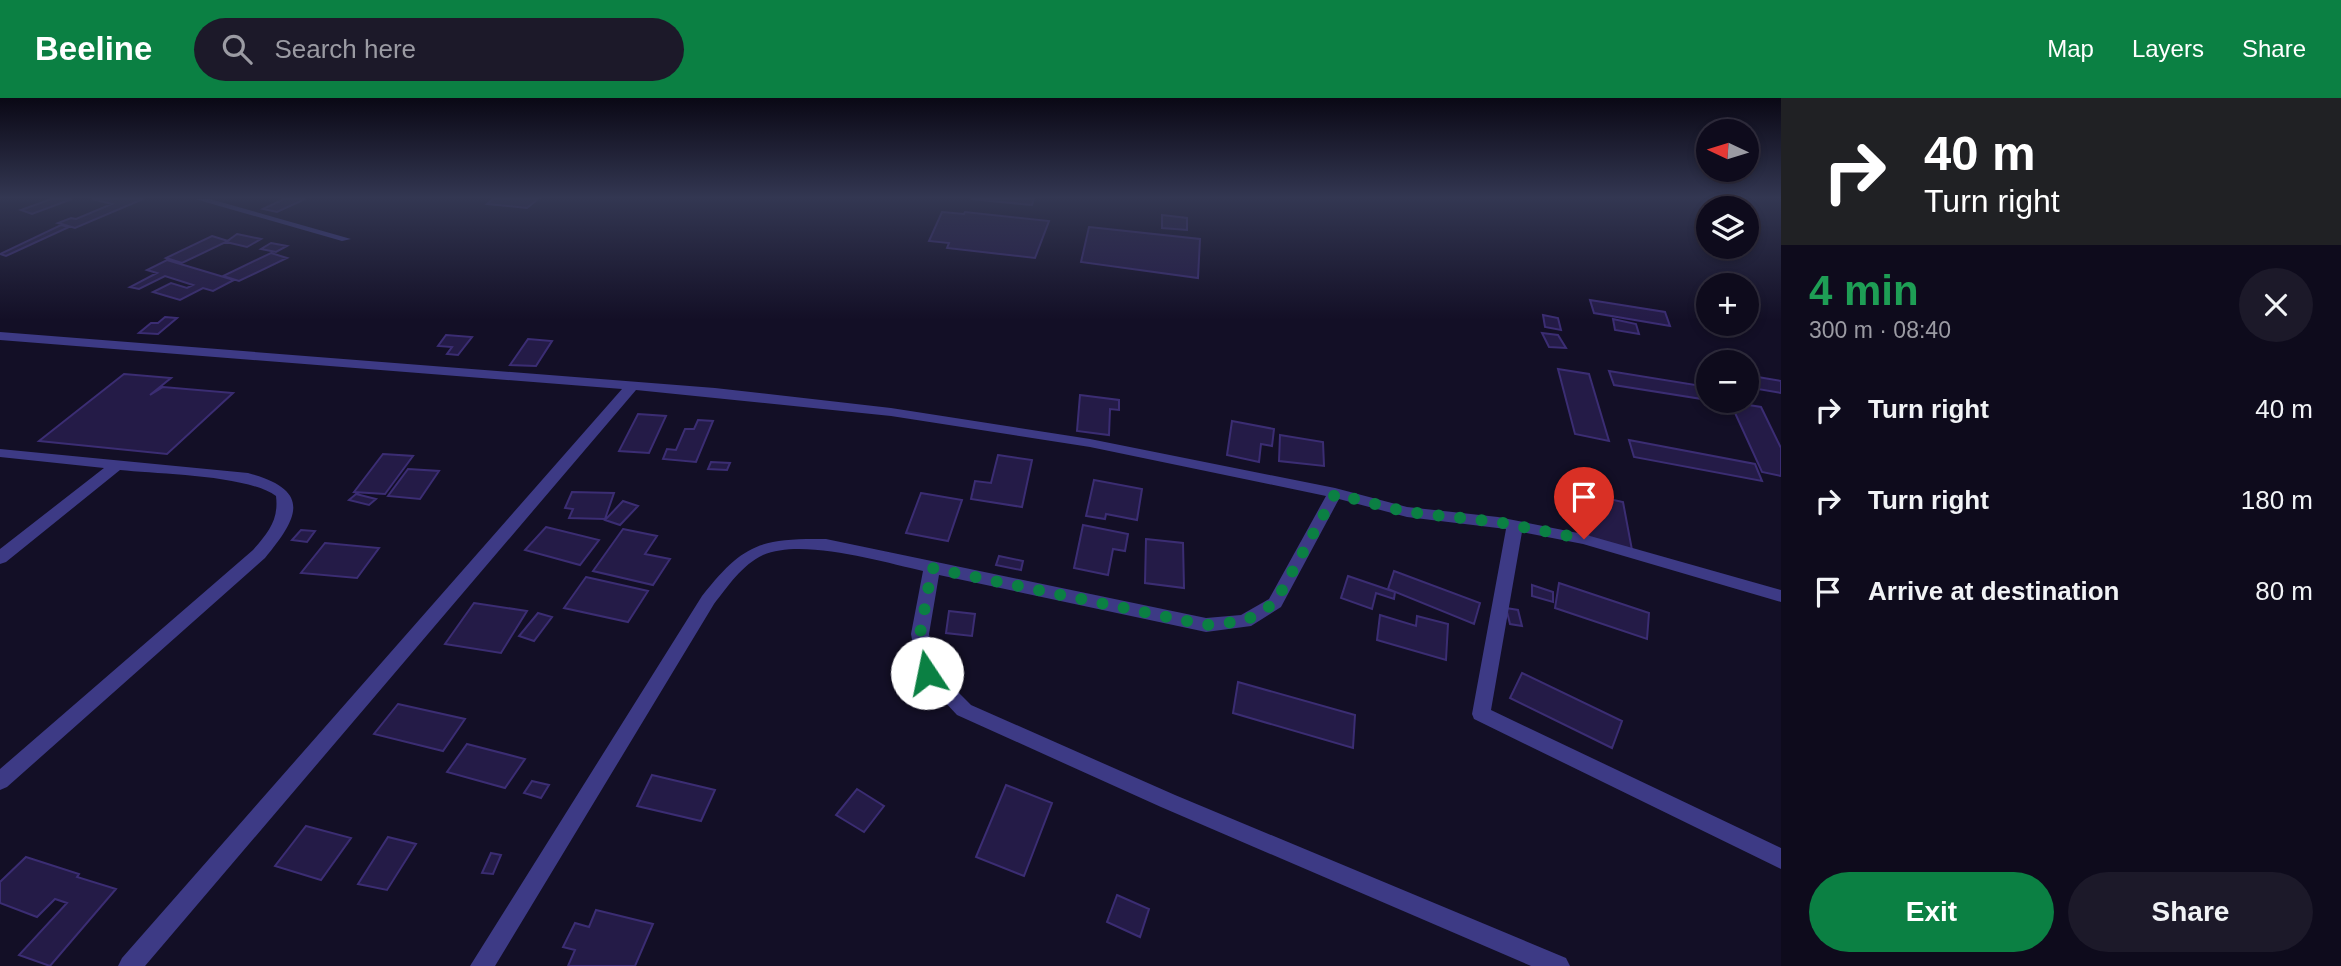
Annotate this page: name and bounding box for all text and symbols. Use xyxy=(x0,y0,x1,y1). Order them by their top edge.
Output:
search box xyxy=(194,18,684,81)
text: Beeline xyxy=(35,30,152,67)
icon: search xyxy=(218,30,256,68)
text: Search here xyxy=(274,34,416,64)
text: Map xyxy=(2047,35,2094,62)
text: Layers xyxy=(2132,35,2204,62)
text: Share xyxy=(2242,35,2306,62)
north arrow xyxy=(1696,119,1759,182)
map controls xyxy=(1696,119,1759,413)
icon: right xyxy=(1809,126,1900,217)
text: 40 m xyxy=(1924,126,2036,180)
text: Turn right xyxy=(1924,183,2060,219)
button: layers xyxy=(1696,196,1759,259)
text: 4 min xyxy=(1809,267,1919,314)
button: close xyxy=(2239,268,2313,342)
button: + xyxy=(1696,273,1759,336)
text: 300 m · 08:40 xyxy=(1809,317,1951,343)
button: − xyxy=(1696,350,1759,413)
icon: right xyxy=(1809,391,1847,429)
text: Turn right xyxy=(1868,394,1989,424)
text: 40 m xyxy=(2255,394,2313,424)
pin xyxy=(1554,467,1614,539)
icon: arrive xyxy=(1565,478,1603,516)
icon: right xyxy=(1809,482,1847,520)
text: Turn right xyxy=(1868,485,1989,515)
text: 180 m xyxy=(2241,485,2313,515)
icon: arrive xyxy=(1809,573,1847,611)
text: Arrive at destination xyxy=(1868,576,2119,606)
text: 80 m xyxy=(2255,576,2313,606)
position arrow xyxy=(890,636,964,710)
button: Exit xyxy=(1809,872,2054,952)
button: Share xyxy=(2068,872,2313,952)

